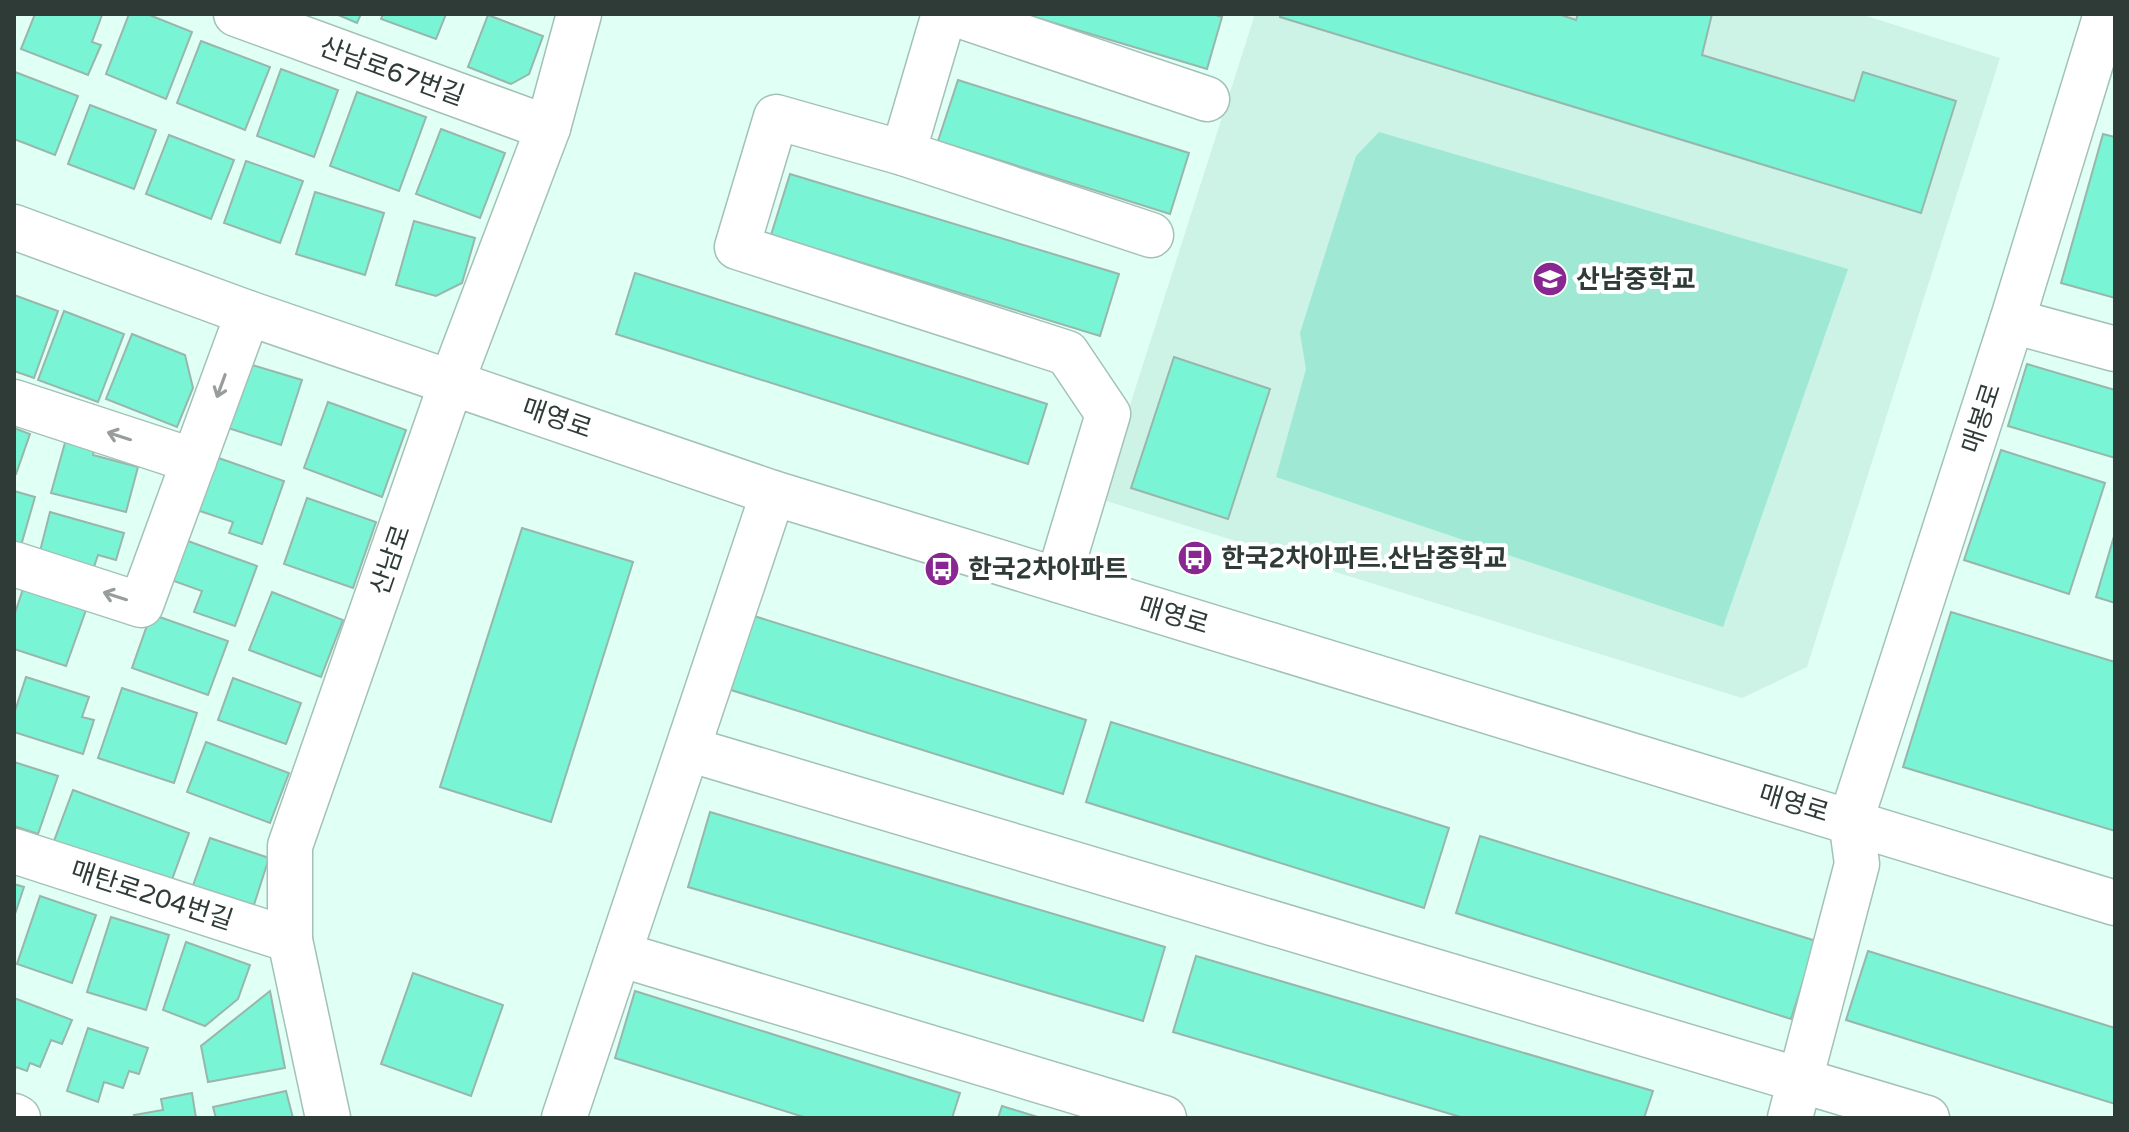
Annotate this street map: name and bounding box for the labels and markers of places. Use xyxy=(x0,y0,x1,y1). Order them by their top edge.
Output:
school or university icon: 산남중학교 xyxy=(1531,260,1569,298)
place label: 산남중학교 xyxy=(1576,264,1696,295)
bus stop icon: 한국2차아파트.산남중학교 xyxy=(1176,539,1214,577)
place label: 한국2차아파트.산남중학교 xyxy=(1221,543,1507,574)
bus stop icon: 한국2차아파트 xyxy=(923,550,961,588)
place label: 한국2차아파트 xyxy=(968,554,1128,585)

